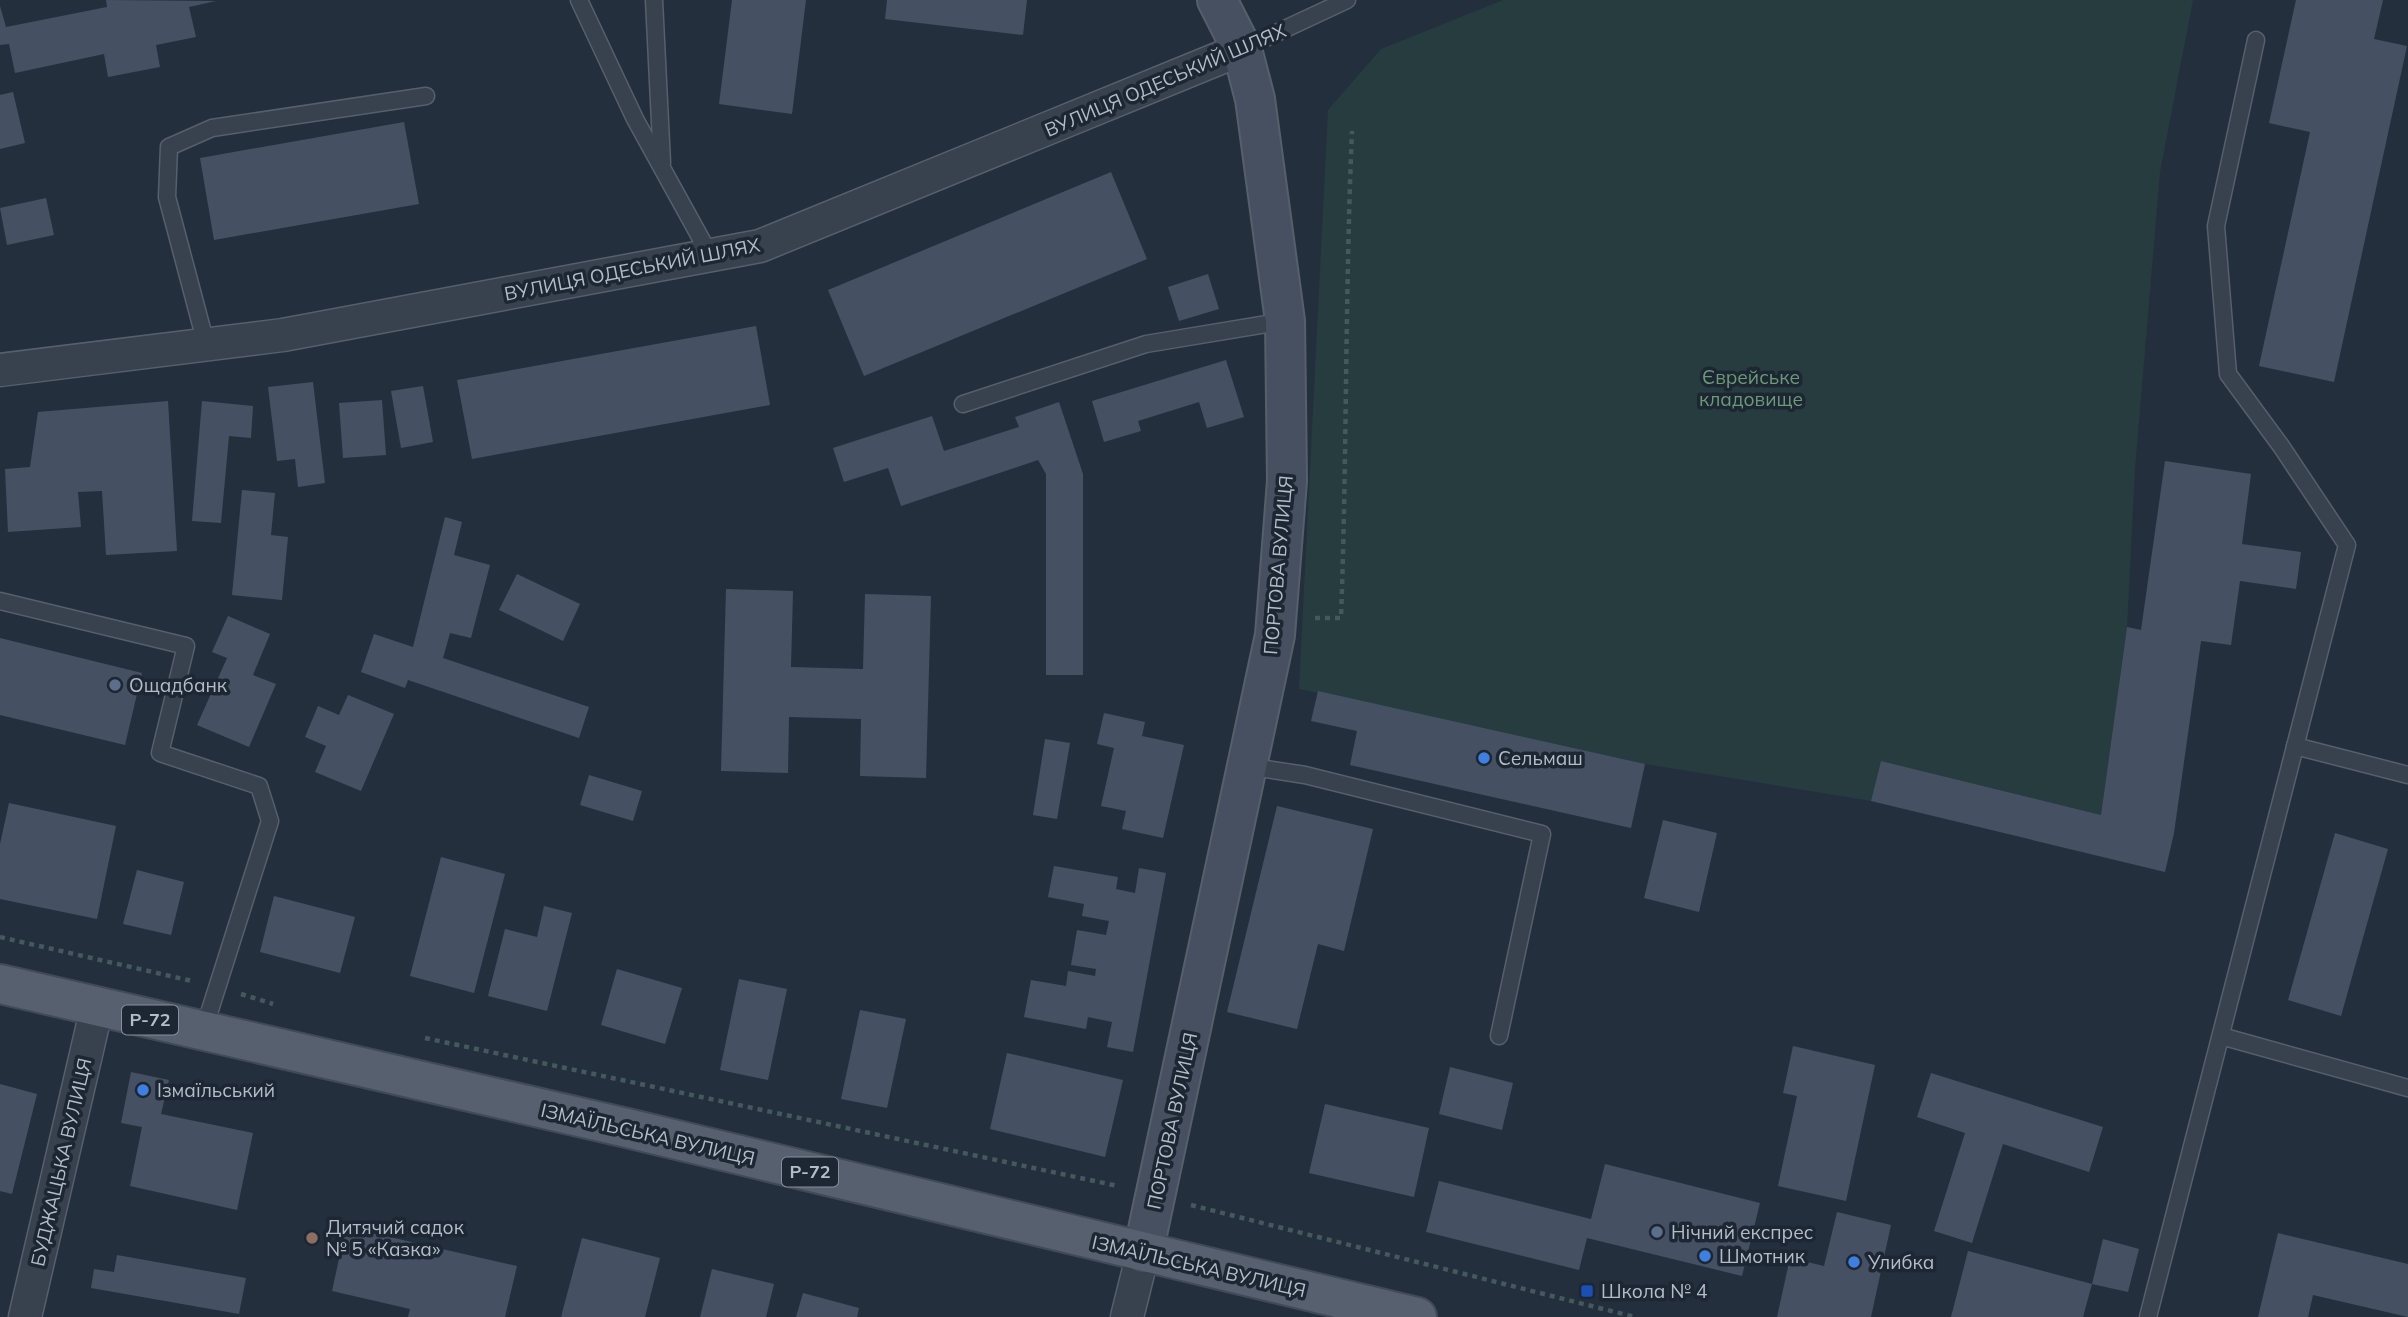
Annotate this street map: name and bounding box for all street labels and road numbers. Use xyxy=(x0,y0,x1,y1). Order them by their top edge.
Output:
street label: ВУЛИЦЯ ОДЕСЬКИЙ ШЛЯХ xyxy=(1041,18,1290,142)
street label: ВУЛИЦЯ ОДЕСЬКИЙ ШЛЯХ xyxy=(502,232,762,306)
street label: ПОРТОВА ВУЛИЦЯ xyxy=(1258,474,1298,656)
road number: Р-72 xyxy=(122,1006,178,1035)
street label: ПОРТОВА ВУЛИЦЯ xyxy=(1142,1030,1202,1212)
street label: БУДЖАЦЬКА ВУЛИЦЯ xyxy=(25,1055,97,1269)
street label: ІЗМАЇЛЬСЬКА ВУЛИЦЯ xyxy=(539,1098,757,1170)
road number: Р-72 xyxy=(782,1157,838,1186)
street label: ІЗМАЇЛЬСЬКА ВУЛИЦЯ xyxy=(1090,1230,1308,1302)

